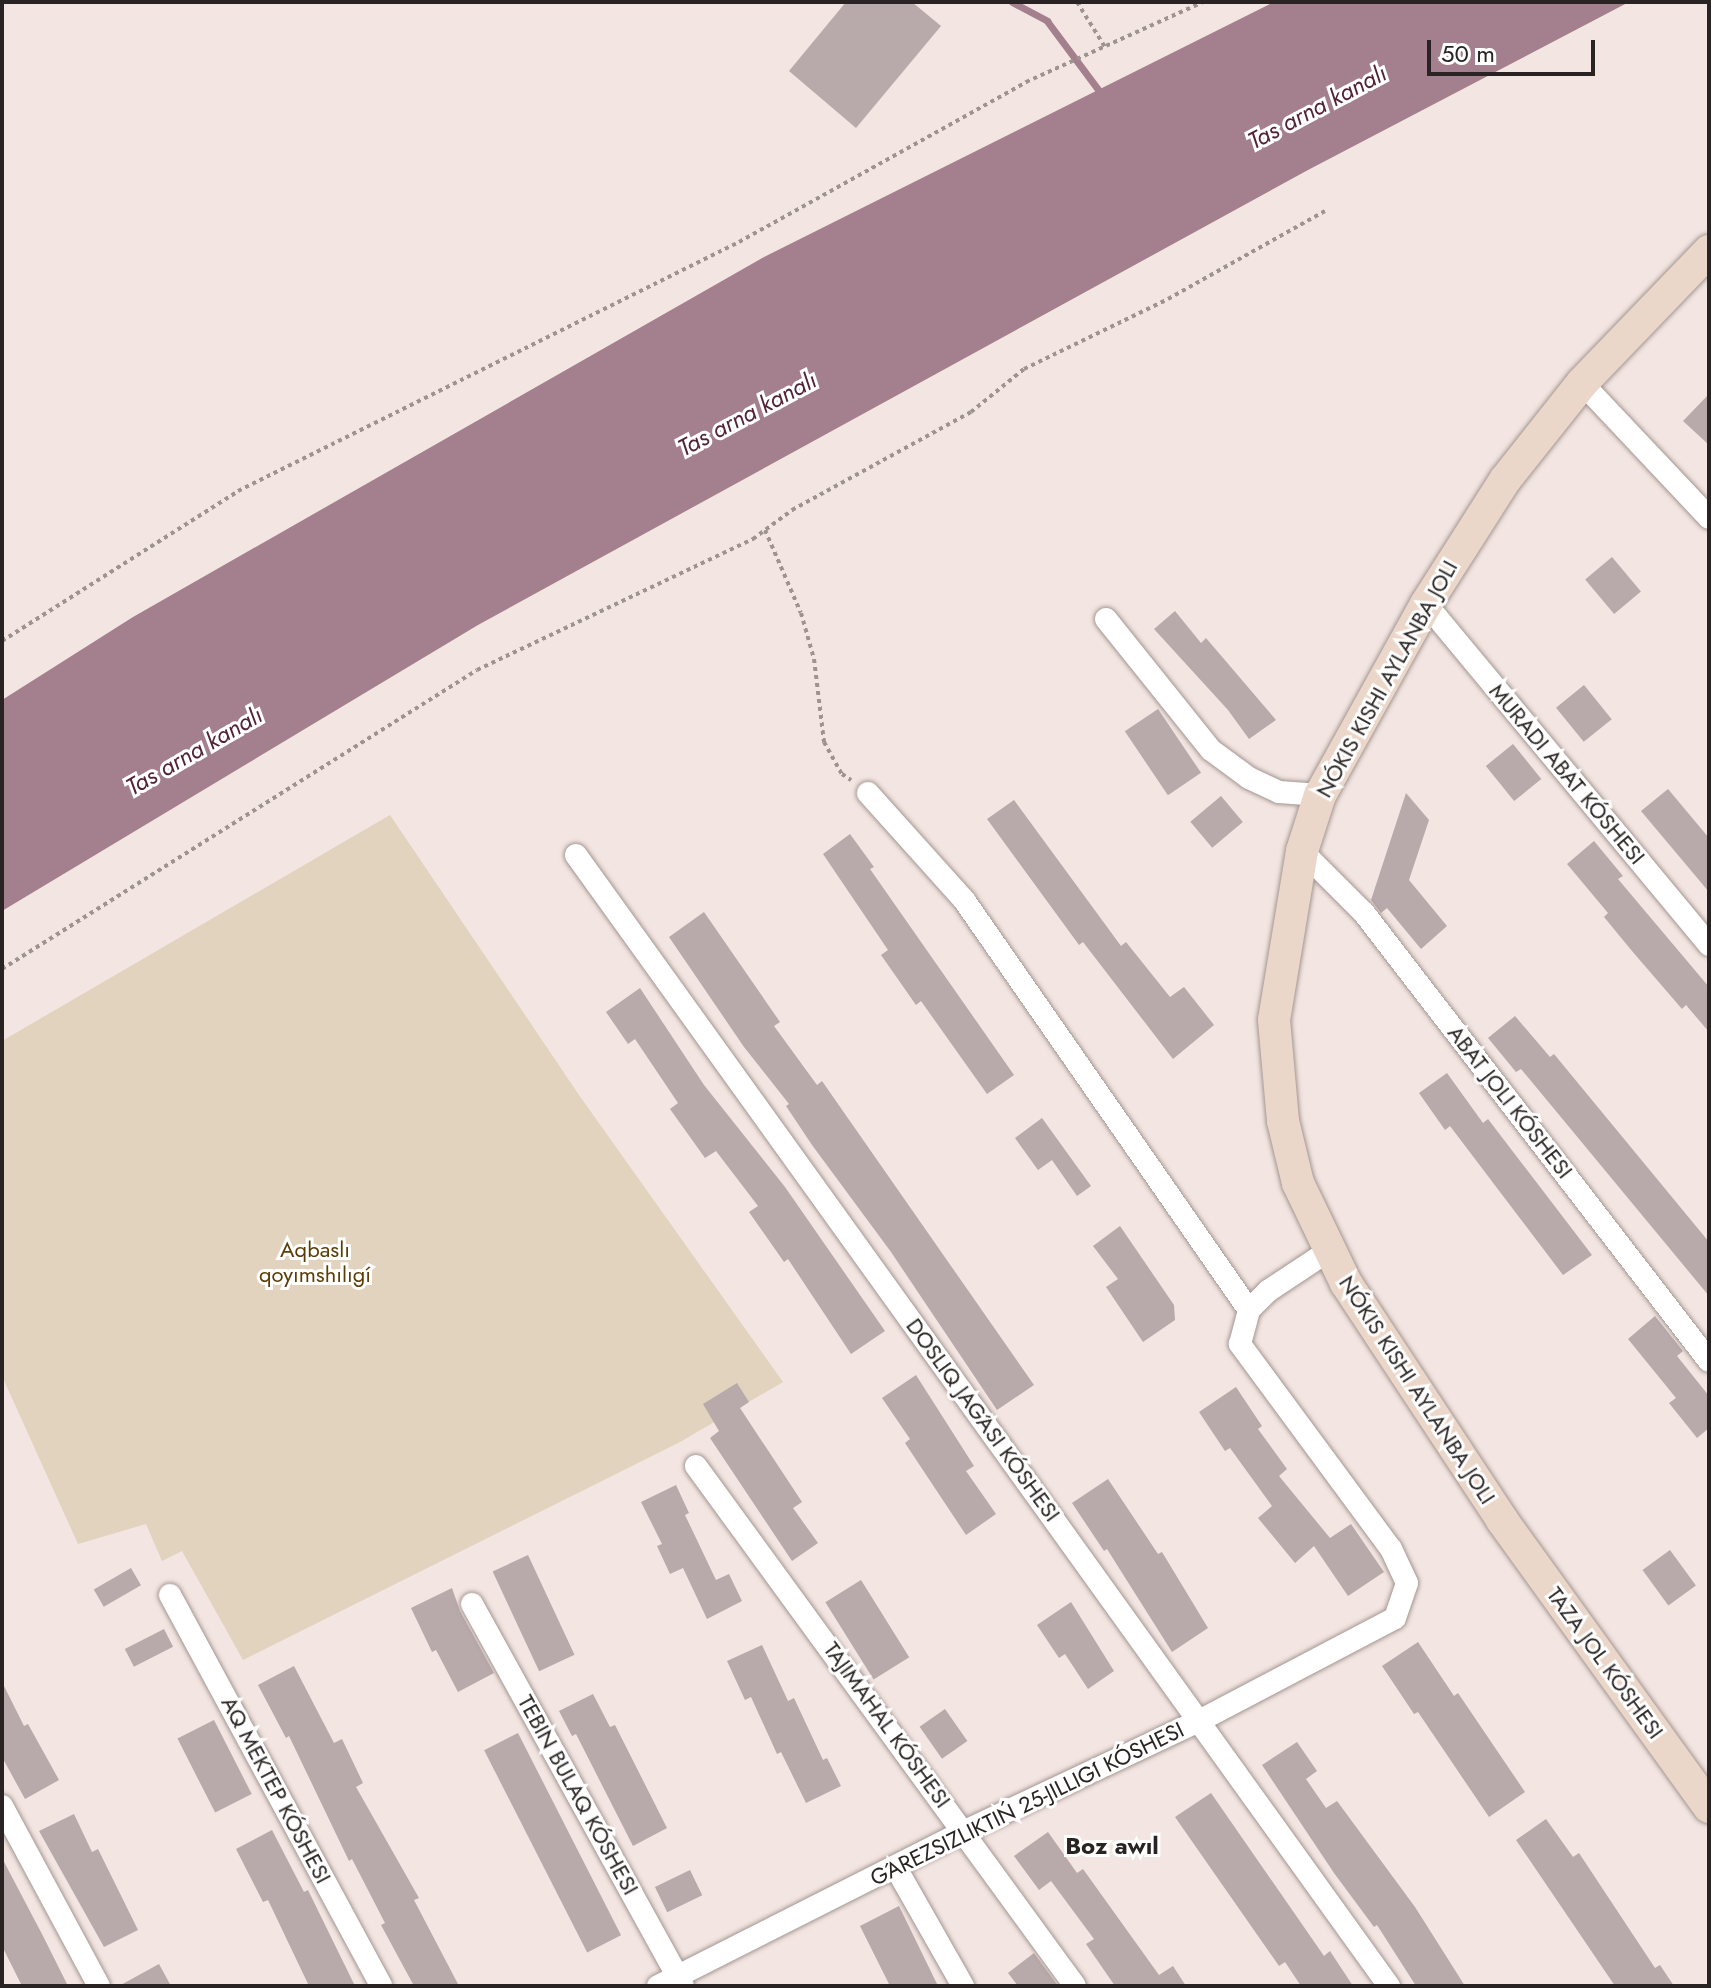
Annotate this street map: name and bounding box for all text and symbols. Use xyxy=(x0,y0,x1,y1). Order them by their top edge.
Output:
scale bar xyxy=(1431,24,1599,74)
text: 50 m xyxy=(1441,36,1495,71)
water label: Tas arna kanalı xyxy=(1243,58,1391,156)
water label: Tas arna kanalı xyxy=(673,365,821,463)
street label: NÓKIS KISHI AYLANBA JOLI xyxy=(1311,556,1463,802)
street label: MURADI ABAT KÓSHESI xyxy=(1484,678,1650,870)
water label: Tas arna kanalı xyxy=(121,700,267,802)
street label: ABAT JOLI KÓSHESI xyxy=(1442,1020,1578,1184)
park label: Aqbaslı qoyımshılıǵı xyxy=(259,1236,371,1288)
street label: NÓKIS KISHI AYLANBA JOLI xyxy=(1333,1271,1501,1509)
street label: DOSLIQ JAǴASI KÓSHESI xyxy=(900,1313,1066,1527)
street label: TAZA JOL KÓSHESI xyxy=(1541,1582,1669,1744)
street label: TAJIMAHAL KÓSHESI xyxy=(818,1637,956,1813)
street label: TEBIN BULAQ KÓSHESI xyxy=(512,1691,644,1899)
street label: AQ MEKTEP KÓSHESI xyxy=(216,1692,336,1888)
street label: ǴAREZSIZLIKTIŃ 25-JILLIǴI KÓSHESI xyxy=(866,1716,1188,1892)
district label: Boz awıl xyxy=(1065,1832,1159,1860)

